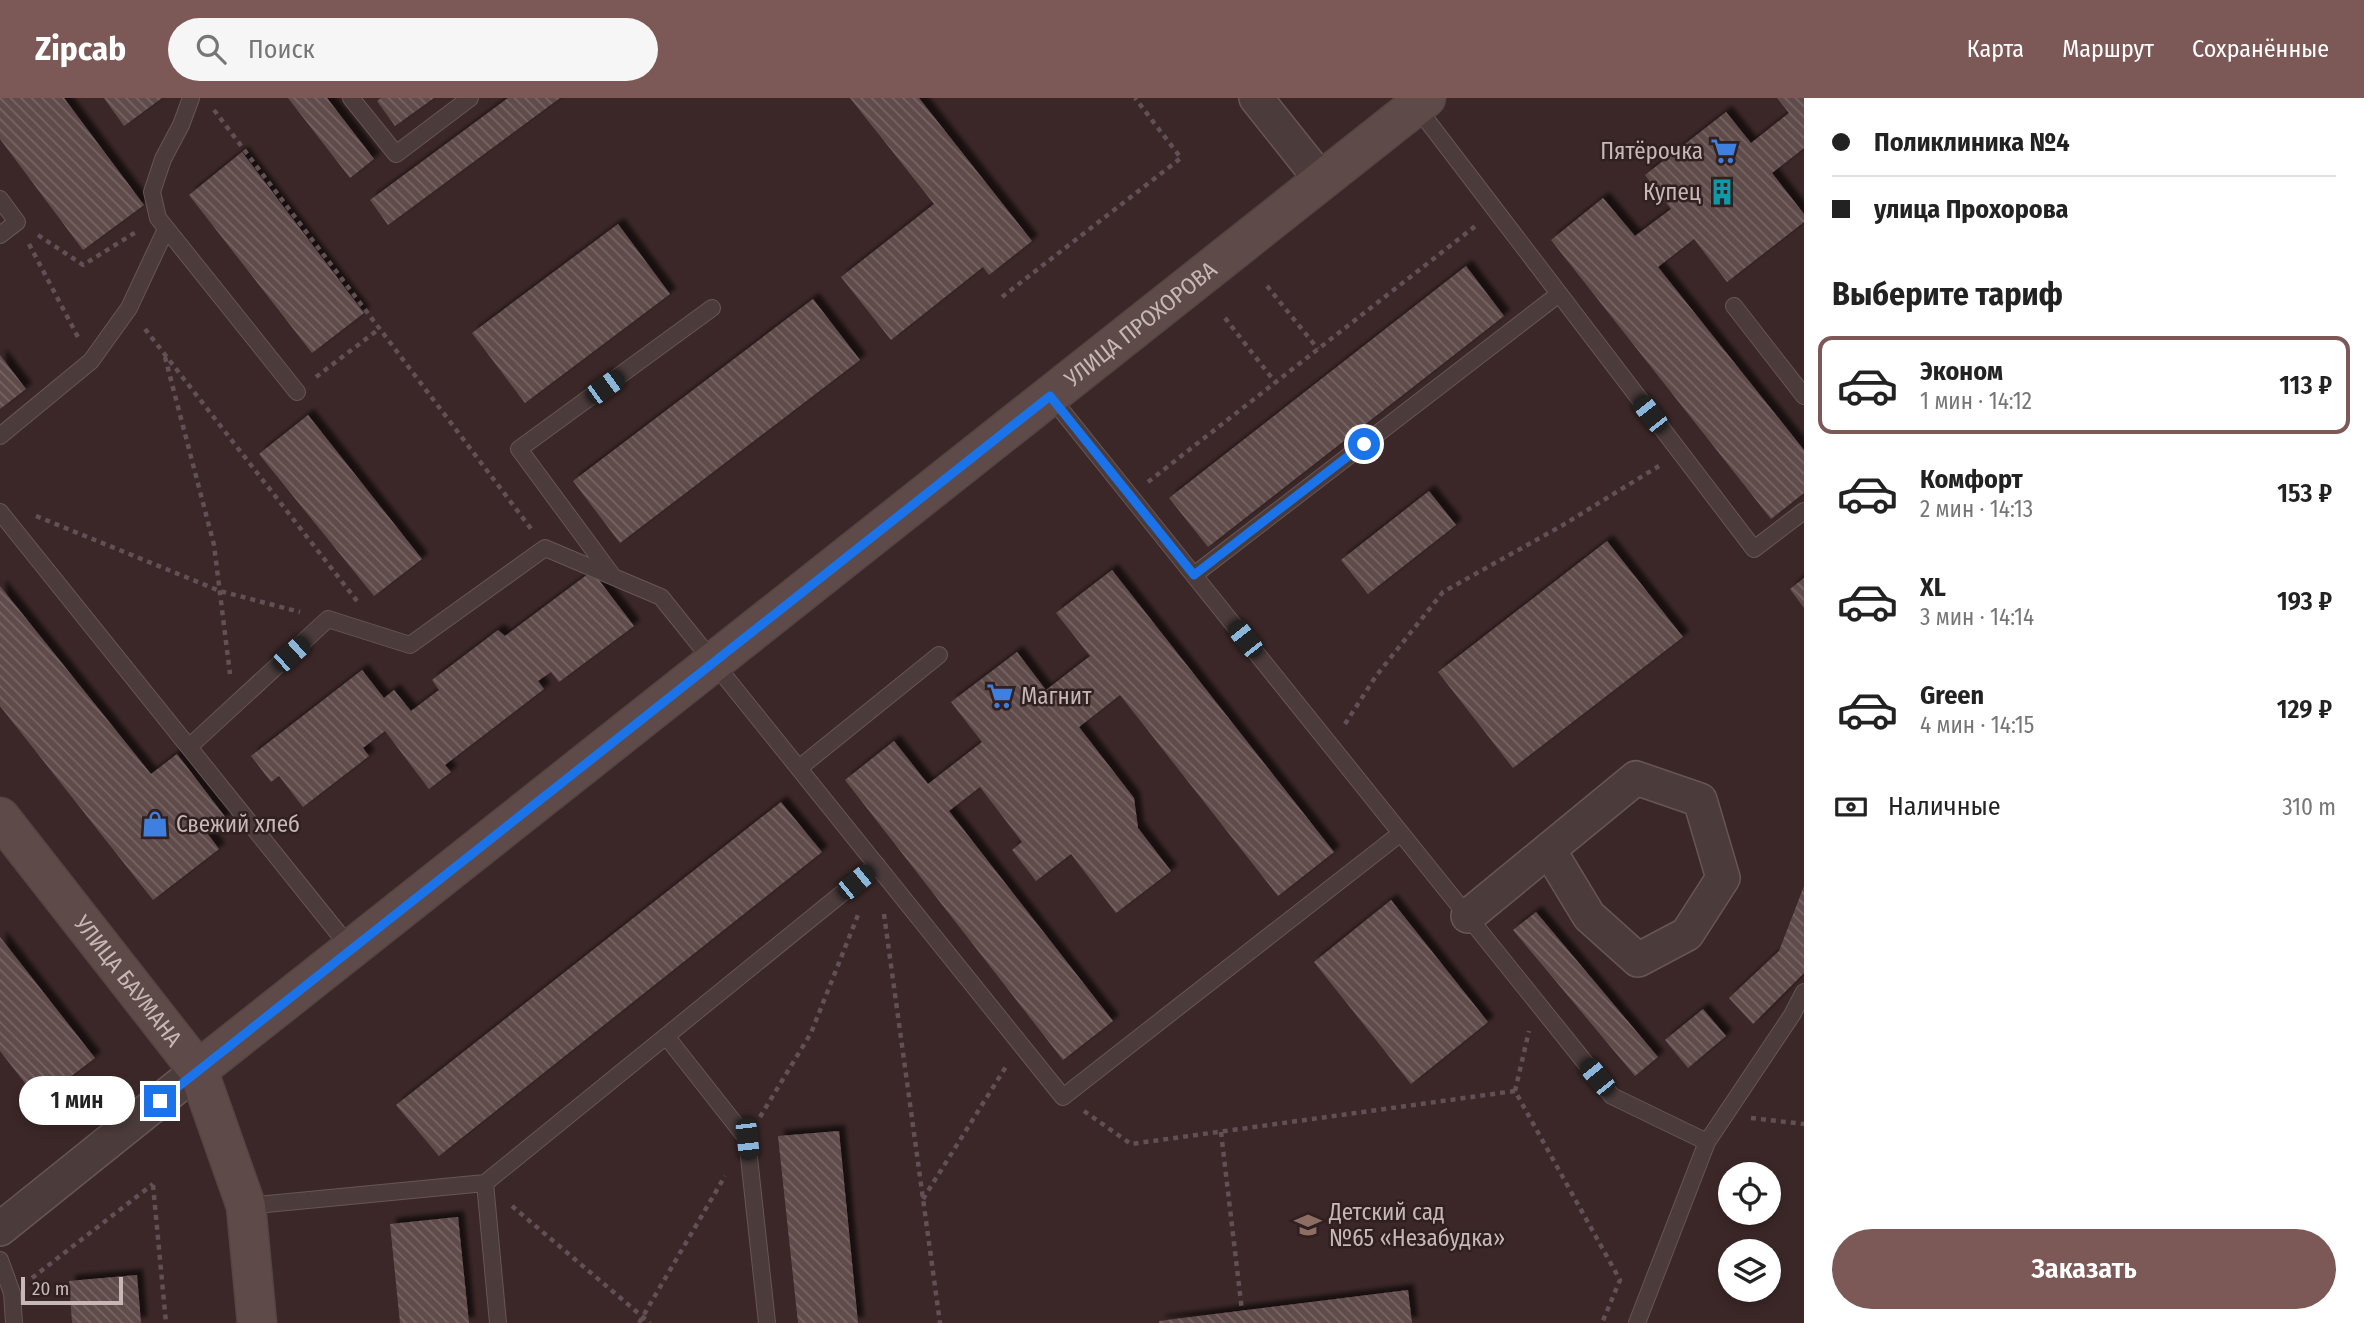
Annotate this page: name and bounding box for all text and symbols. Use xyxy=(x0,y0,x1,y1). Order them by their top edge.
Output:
search box xyxy=(168,18,658,81)
text: Zipcab xyxy=(35,29,126,69)
icon: search xyxy=(192,30,230,68)
text: Поиск xyxy=(248,34,315,65)
text: Карта xyxy=(1967,35,2024,63)
text: Маршрут xyxy=(2062,35,2154,63)
text: Сохранённые xyxy=(2192,35,2329,63)
text: Поликлиника №4 xyxy=(1874,127,2070,158)
supermarket icon: Пятёрочка xyxy=(1709,136,1739,166)
place label: Пятёрочка xyxy=(1600,137,1703,165)
building icon: Купец xyxy=(1707,177,1737,207)
place label: Купец xyxy=(1643,178,1701,206)
text: улица Прохорова xyxy=(1874,194,2068,225)
street label: УЛИЦА ПРОХОРОВА xyxy=(1058,255,1222,393)
text: Выберите тариф xyxy=(1832,275,2063,313)
icon: car xyxy=(1836,354,1899,417)
text: Эконом xyxy=(1920,356,2003,387)
car xyxy=(582,366,629,408)
text: 113 ₽ xyxy=(2279,370,2332,401)
text: 1 мин · 14:12 xyxy=(1920,387,2032,415)
car xyxy=(1629,391,1672,437)
route start xyxy=(1348,428,1380,460)
icon: car xyxy=(1836,462,1899,525)
text: Комфорт xyxy=(1920,464,2023,495)
text: 153 ₽ xyxy=(2277,478,2332,509)
text: 2 мин · 14:13 xyxy=(1920,495,2033,523)
icon: car xyxy=(1836,570,1899,633)
text: XL xyxy=(1920,572,1946,603)
text: 193 ₽ xyxy=(2277,586,2332,617)
text: 3 мин · 14:14 xyxy=(1920,603,2034,631)
car xyxy=(1224,616,1267,662)
car xyxy=(269,632,314,676)
icon: car xyxy=(1836,678,1899,741)
text: Green xyxy=(1920,680,1984,711)
supermarket icon: Магнит xyxy=(985,681,1015,711)
place label: Магнит xyxy=(1021,682,1092,710)
text: 129 ₽ xyxy=(2277,694,2332,725)
text: 4 мин · 14:15 xyxy=(1920,711,2034,739)
icon: cash xyxy=(1832,788,1870,826)
text: Наличные xyxy=(1888,791,2001,822)
text: 310 m xyxy=(2282,793,2336,821)
shop icon: Свежий хлеб xyxy=(140,809,170,839)
place label: Свежий хлеб xyxy=(176,810,300,838)
car xyxy=(834,861,879,903)
street label: УЛИЦА БАУМАНА xyxy=(68,909,188,1052)
car xyxy=(1576,1054,1619,1100)
callout: 1 мин xyxy=(20,1076,136,1126)
route end xyxy=(144,1085,176,1117)
text: 1 мин xyxy=(50,1086,104,1114)
car xyxy=(735,1117,760,1161)
map controls xyxy=(1718,1162,1781,1302)
button: locate xyxy=(1718,1162,1781,1225)
place label: Детский сад №65 «Незабудка» xyxy=(1328,1198,1505,1252)
school or university icon: Детский сад №65 «Незабудка» xyxy=(1293,1210,1323,1240)
button: Заказать xyxy=(1832,1229,2336,1309)
button: layers xyxy=(1718,1239,1781,1302)
scale bar xyxy=(21,1274,122,1306)
text: 20 m xyxy=(32,1277,69,1300)

